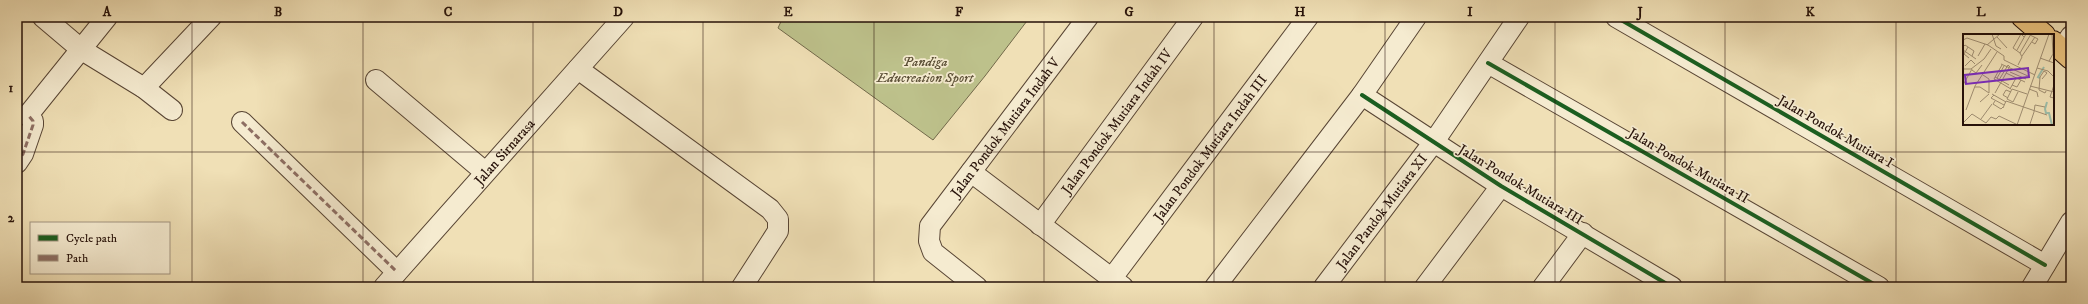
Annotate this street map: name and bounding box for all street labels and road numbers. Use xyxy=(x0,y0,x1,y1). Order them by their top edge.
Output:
street label: Jalan Pondok Mutiara Indah IV xyxy=(1057,45,1177,200)
street label: Jalan Pondok Mutiara Indah V xyxy=(946,53,1065,203)
street label: Jalan Pondok Mutiara Indah III xyxy=(1149,71,1272,227)
street label: Jalan Pondok Mutiara I xyxy=(1773,90,1897,172)
street label: Jalan Sirnarasa xyxy=(469,115,539,191)
street label: Jalan Pondok Mutiara II xyxy=(1623,123,1752,208)
street label: Jalan Pondok Mutiara III xyxy=(1453,139,1586,229)
street label: Jalan Pandok Mutiara XI xyxy=(1331,150,1432,275)

